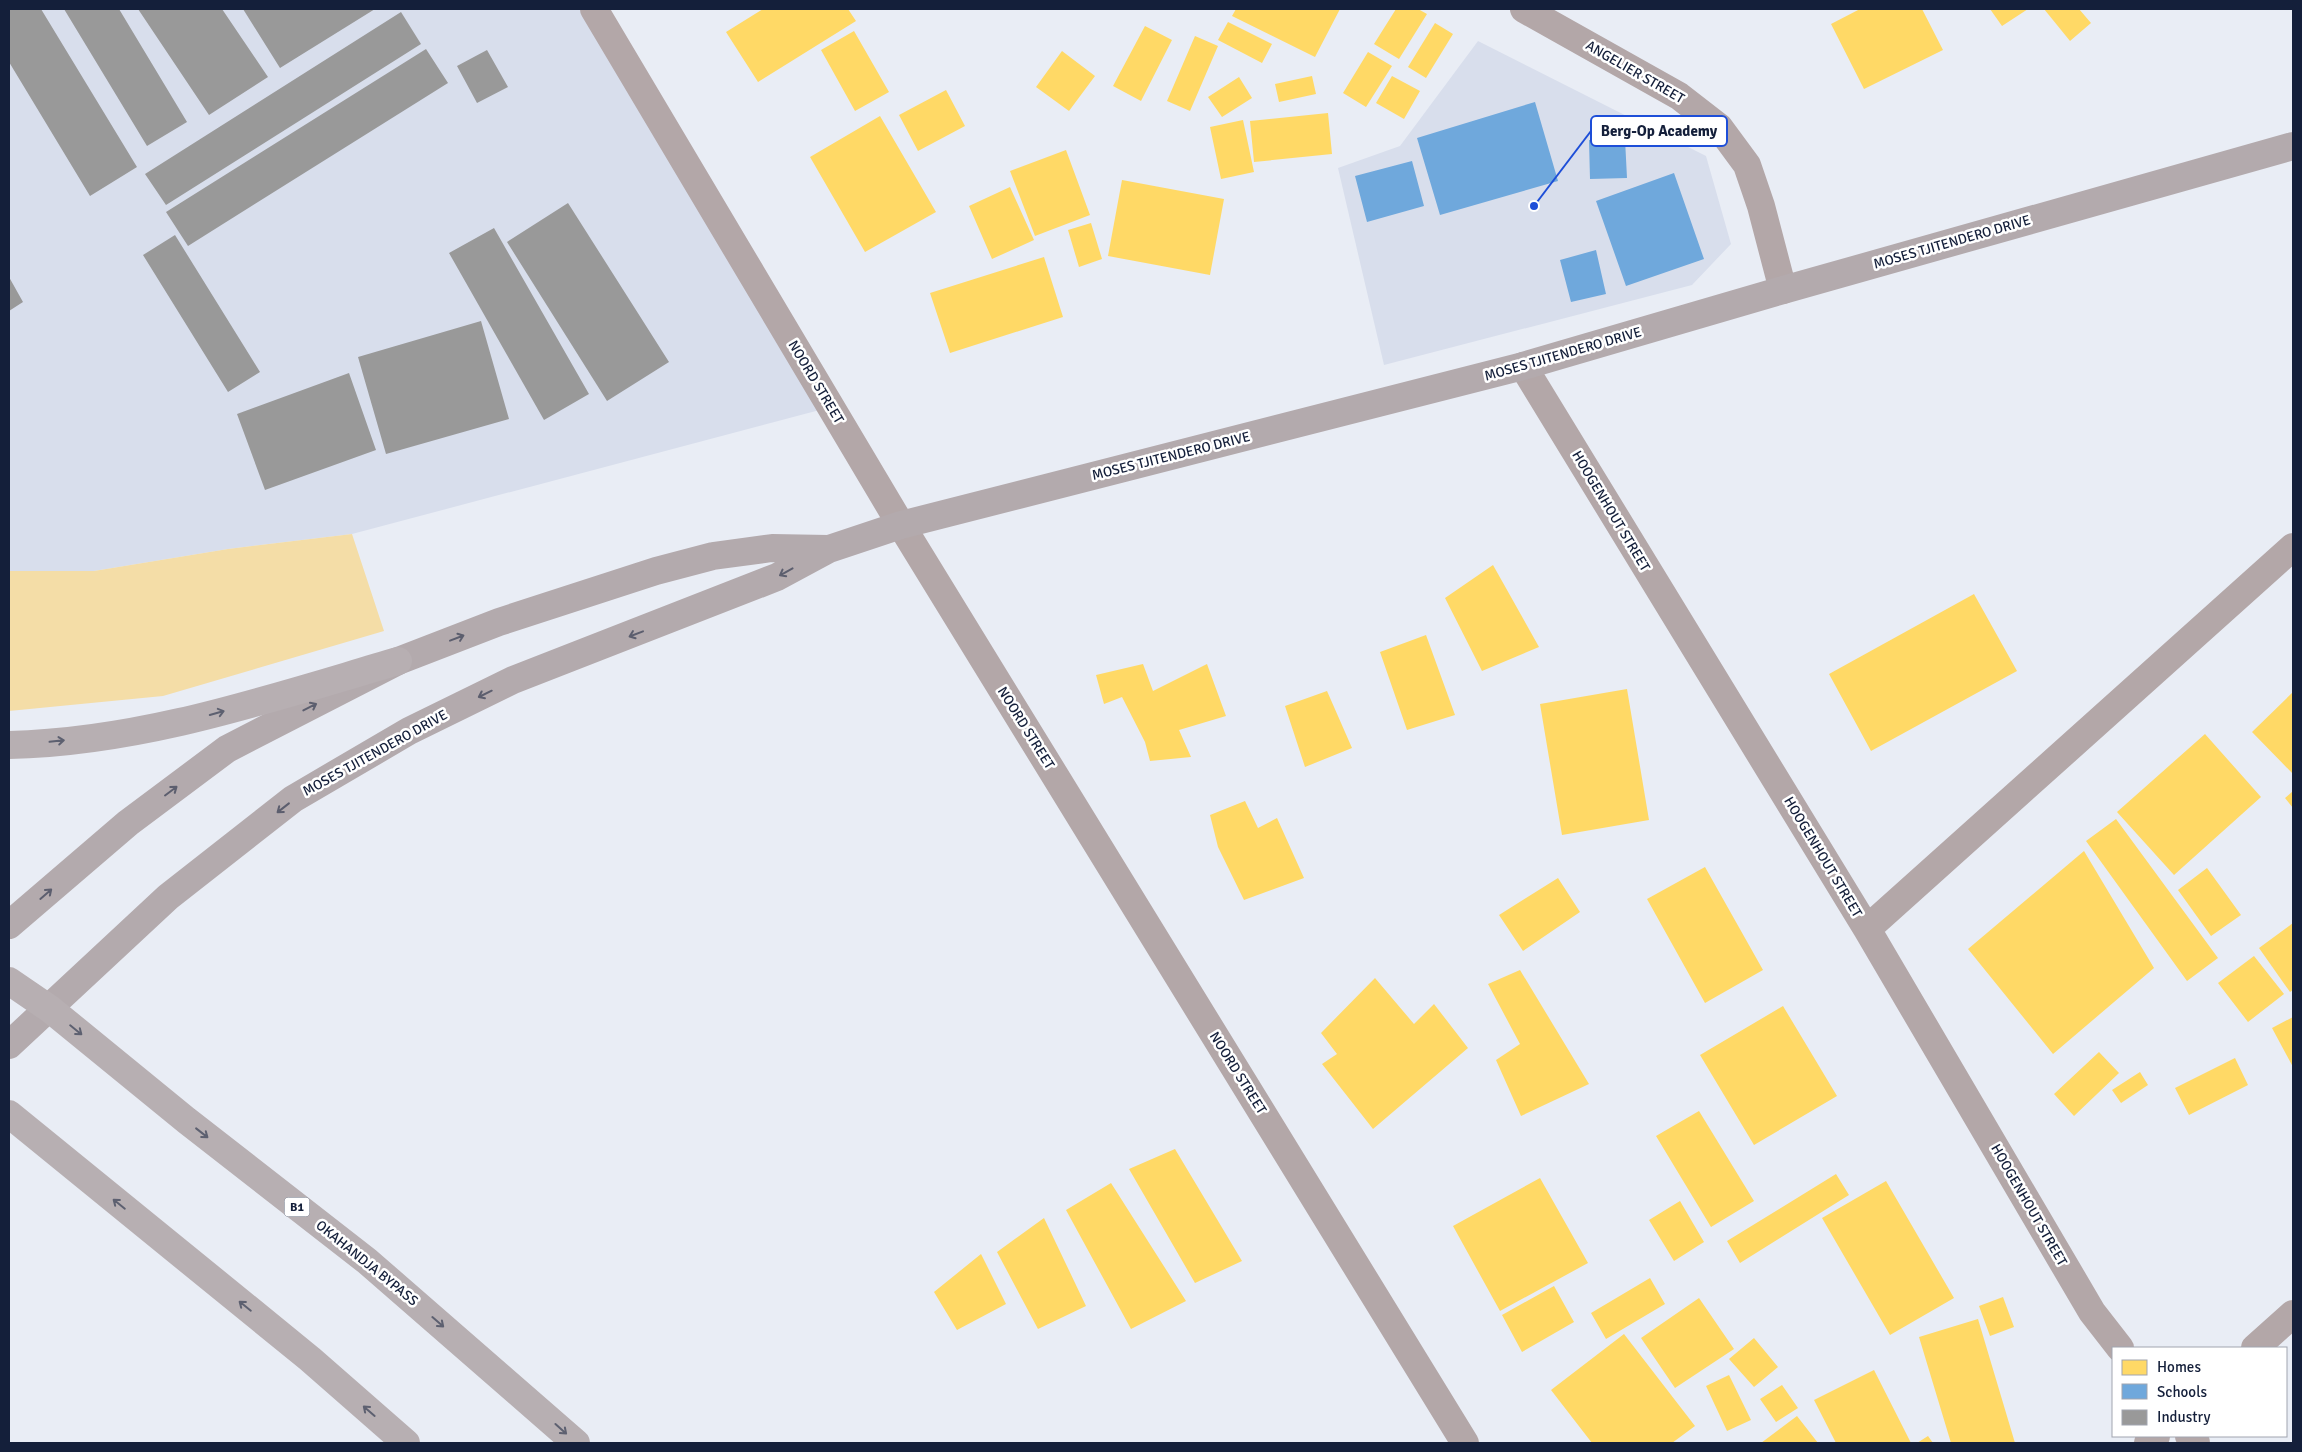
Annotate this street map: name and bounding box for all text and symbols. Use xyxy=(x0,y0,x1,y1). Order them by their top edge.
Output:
street label: ANGELIER STREET xyxy=(1583,37,1687,107)
callout: Berg-Op Academy xyxy=(1591,116,1727,146)
text: Berg-Op Academy xyxy=(1601,122,1718,140)
street label: MOSES TJITENDERO DRIVE xyxy=(1871,211,2033,273)
street label: MOSES TJITENDERO DRIVE xyxy=(1482,323,1644,385)
street label: NOORD STREET xyxy=(785,337,848,427)
street label: MOSES TJITENDERO DRIVE xyxy=(1090,428,1252,484)
street label: HOOGENHOUT STREET xyxy=(1568,448,1654,575)
one-way arrow xyxy=(780,568,794,578)
one-way arrow xyxy=(629,630,644,639)
one-way arrow xyxy=(449,633,464,642)
street label: NOORD STREET xyxy=(994,684,1058,772)
one-way arrow xyxy=(478,690,493,699)
one-way arrow xyxy=(302,702,317,711)
street label: MOSES TJITENDERO DRIVE xyxy=(300,706,450,800)
one-way arrow xyxy=(209,708,225,718)
one-way arrow xyxy=(49,736,65,746)
one-way arrow xyxy=(164,785,177,796)
street label: HOOGENHOUT STREET xyxy=(1780,794,1866,921)
one-way arrow xyxy=(277,802,290,813)
one-way arrow xyxy=(39,888,52,899)
one-way arrow xyxy=(69,1025,82,1036)
street label: NOORD STREET xyxy=(1206,1029,1270,1117)
one-way arrow xyxy=(195,1127,208,1138)
street label: HOOGENHOUT STREET xyxy=(1987,1141,2071,1269)
one-way arrow xyxy=(113,1198,126,1209)
road number: B1 xyxy=(284,1198,310,1216)
street label: OKAHANDJA BYPASS xyxy=(313,1217,422,1310)
one-way arrow xyxy=(239,1301,252,1312)
one-way arrow xyxy=(431,1317,444,1328)
legend xyxy=(2112,1347,2287,1437)
text: Homes xyxy=(2157,1358,2201,1376)
text: Schools xyxy=(2157,1383,2208,1401)
one-way arrow xyxy=(363,1405,376,1417)
text: Industry xyxy=(2157,1408,2210,1426)
one-way arrow xyxy=(554,1423,567,1434)

